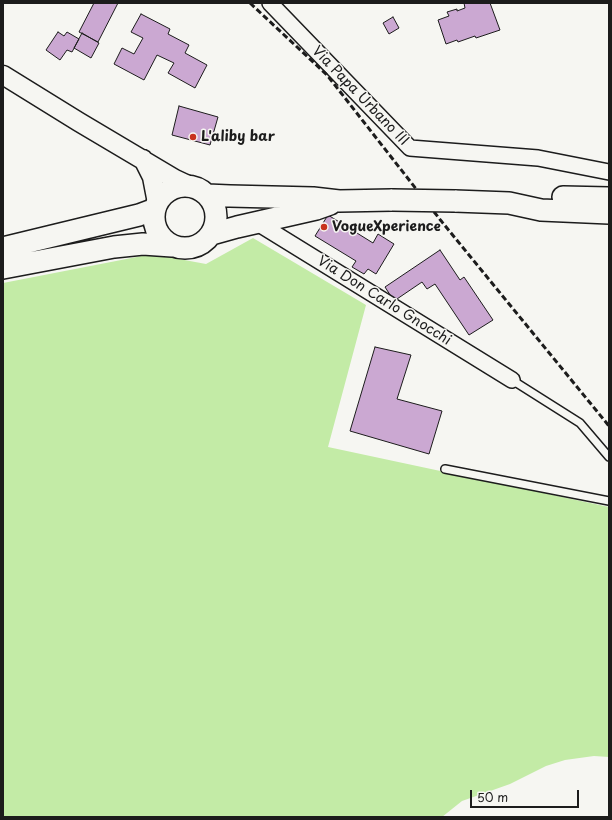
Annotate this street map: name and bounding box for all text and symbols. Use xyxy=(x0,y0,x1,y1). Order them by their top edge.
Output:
street label: Via Papa Urbano III xyxy=(308,43,412,149)
place label: L'aliby bar xyxy=(201,129,275,145)
marker: L'aliby bar xyxy=(188,132,198,142)
place label: VogueXperience xyxy=(332,219,441,235)
marker: VogueXperience xyxy=(319,222,329,232)
street label: Via Don Carlo Gnocchi xyxy=(314,253,454,349)
scale bar xyxy=(472,782,581,808)
text: 50 m xyxy=(477,788,508,806)

